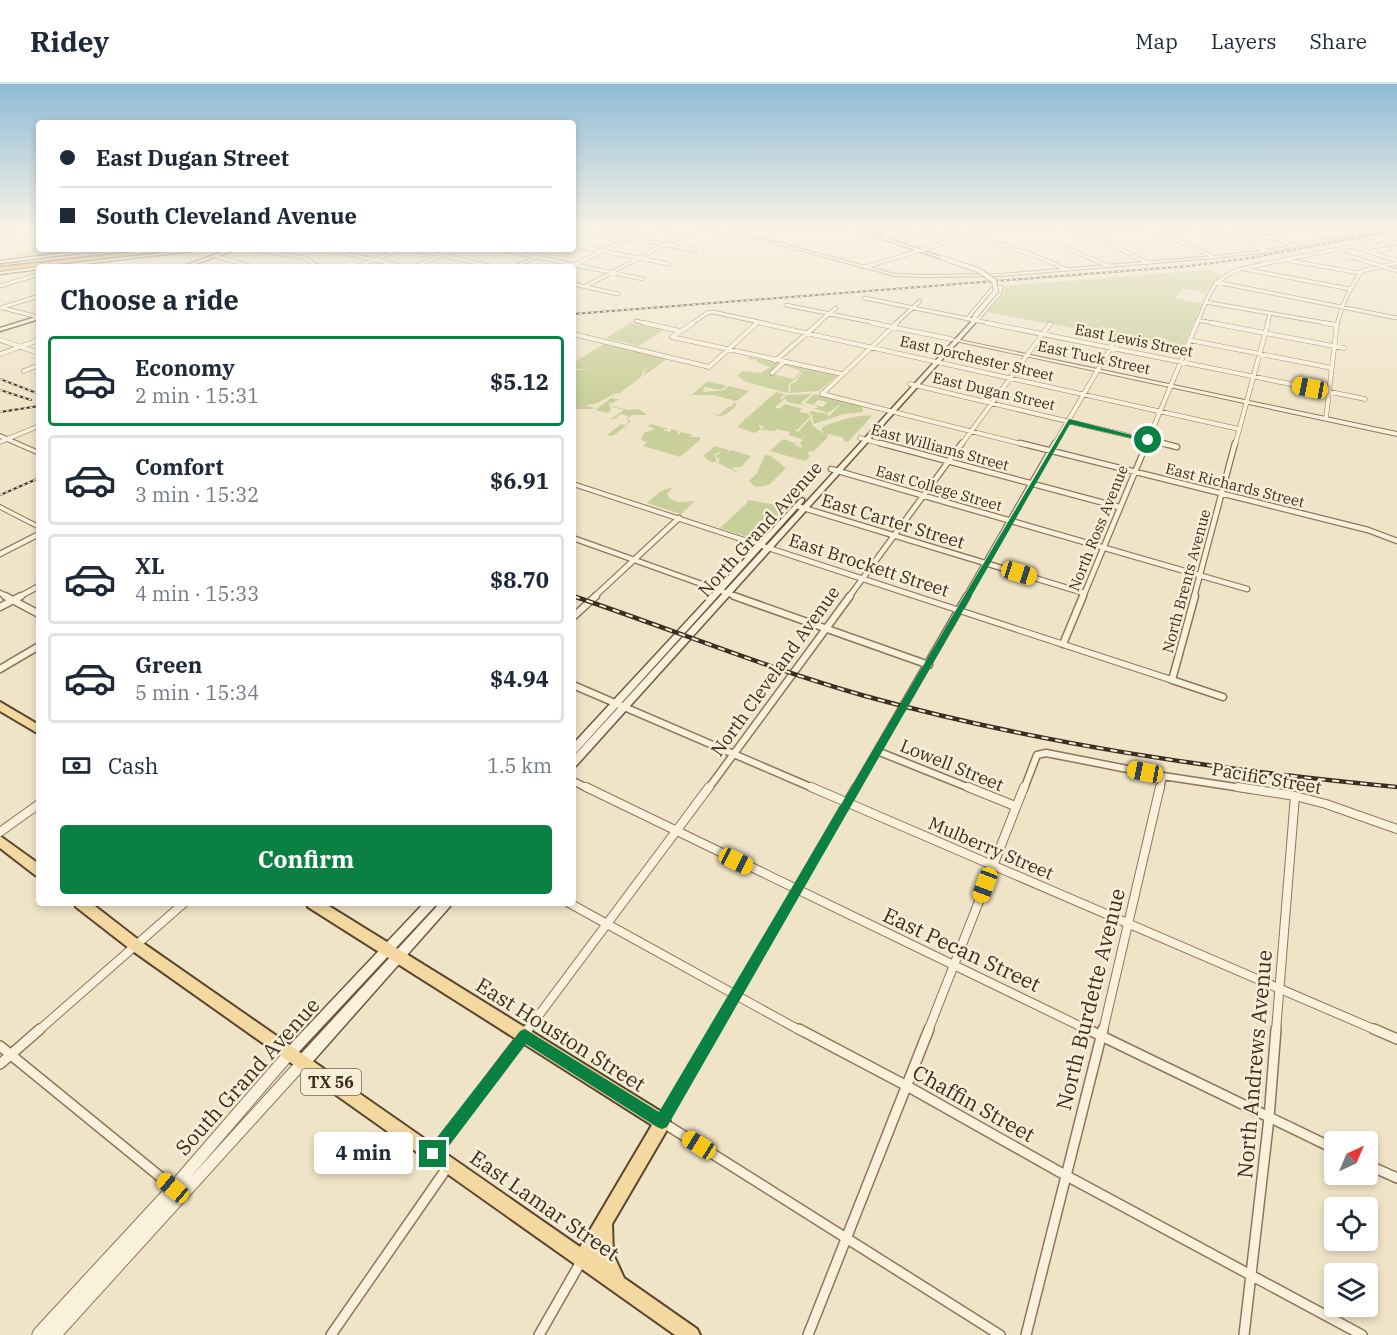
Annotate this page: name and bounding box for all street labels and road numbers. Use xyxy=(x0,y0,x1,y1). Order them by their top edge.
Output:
street label: East Lewis Street xyxy=(1073,319,1195,361)
street label: East Dorchester Street xyxy=(898,331,1056,385)
street label: East Tuck Street xyxy=(1036,336,1152,378)
street label: East Dugan Street xyxy=(931,368,1057,414)
street label: East Williams Street xyxy=(869,419,1011,475)
street label: North Grand Avenue xyxy=(693,456,827,602)
street label: East Richards Street xyxy=(1164,459,1306,511)
street label: East College Street xyxy=(874,461,1004,515)
street label: North Ross Avenue xyxy=(1064,462,1132,594)
street label: East Carter Street xyxy=(819,488,967,554)
street label: North Brents Avenue xyxy=(1158,507,1214,655)
street label: East Brockett Street xyxy=(786,528,952,602)
street label: North Cleveland Avenue xyxy=(705,581,845,761)
street label: Lowell Street xyxy=(897,734,1007,796)
street label: Pacific Street xyxy=(1210,757,1324,799)
street label: Mulberry Street xyxy=(925,811,1057,885)
street label: North Burdette Avenue xyxy=(1049,885,1131,1113)
street label: East Pecan Street xyxy=(879,900,1045,998)
street label: North Andrews Avenue xyxy=(1230,949,1278,1179)
street label: East Houston Street xyxy=(471,970,651,1098)
street label: South Grand Avenue xyxy=(169,991,325,1161)
street label: Chaffin Street xyxy=(908,1058,1040,1148)
road number: TX 56 xyxy=(301,1069,361,1095)
street label: East Lamar Street xyxy=(465,1143,625,1267)

